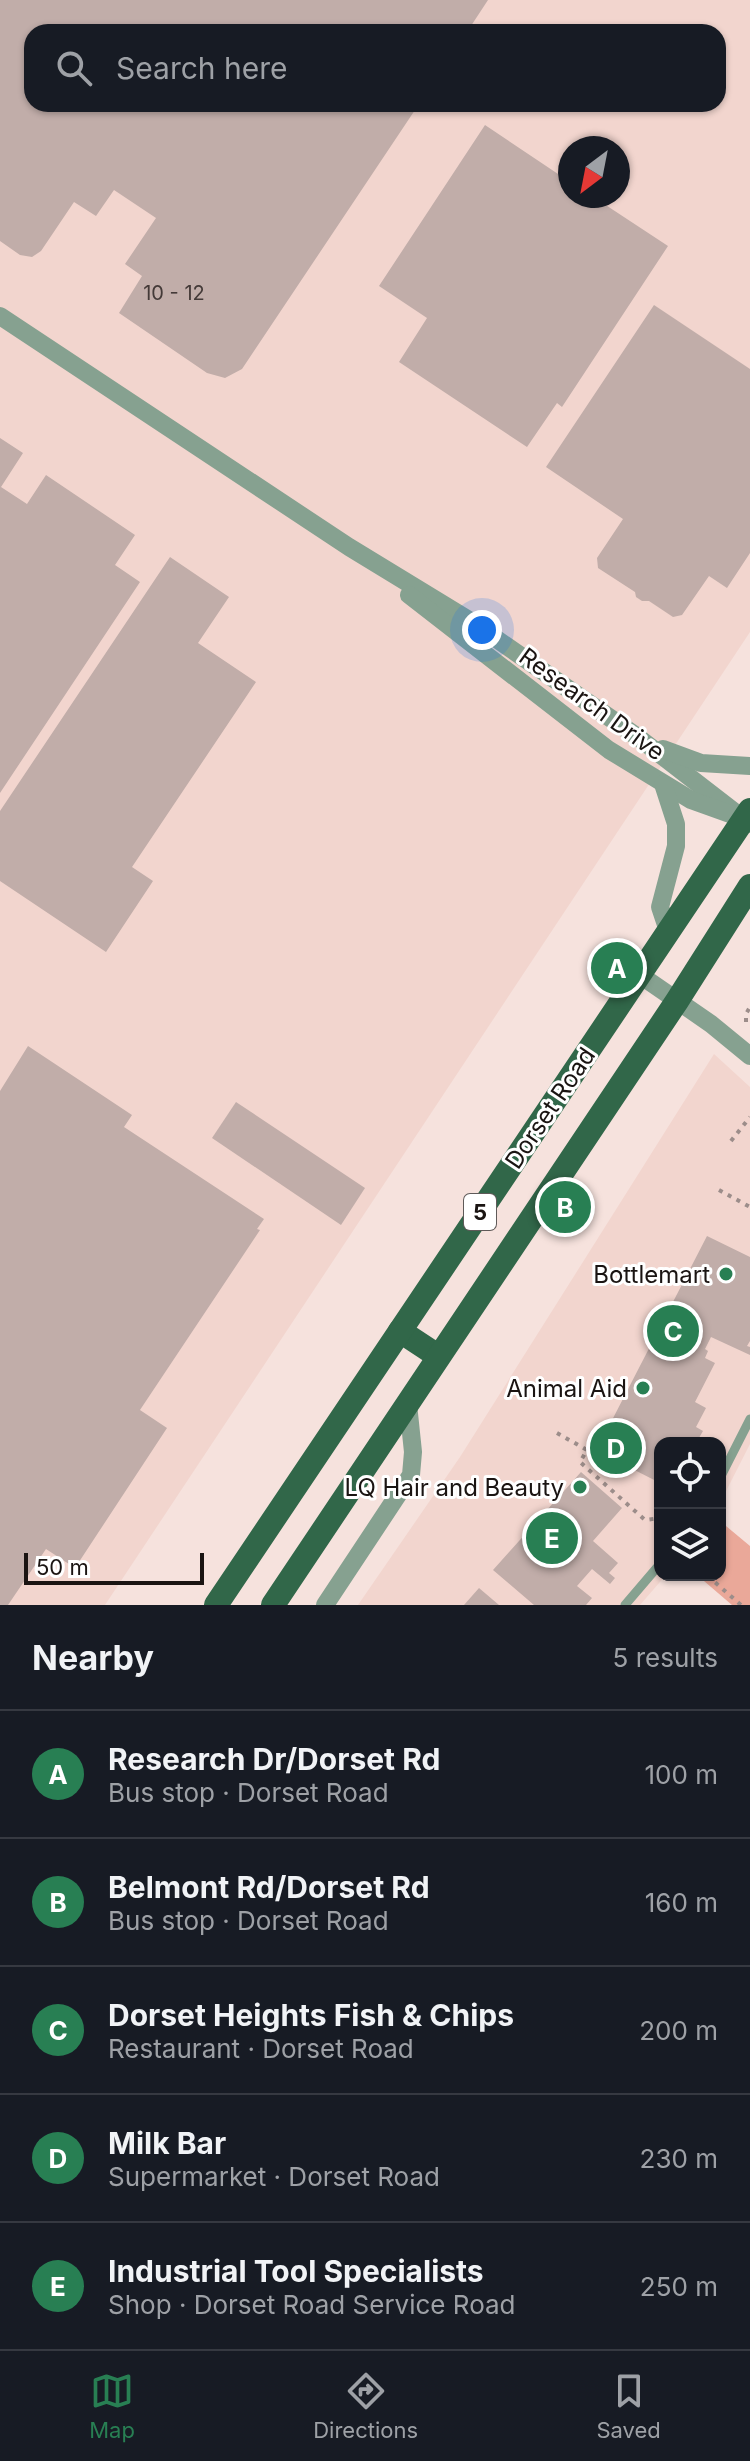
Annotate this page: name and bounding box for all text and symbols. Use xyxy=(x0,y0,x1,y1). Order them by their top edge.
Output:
search box xyxy=(24,24,726,112)
icon: search xyxy=(52,46,96,90)
text: Search here xyxy=(116,50,288,86)
north arrow xyxy=(558,136,630,208)
house number: 10 - 12 xyxy=(143,281,205,305)
your location xyxy=(462,610,502,650)
street label: Research Drive xyxy=(514,642,670,766)
pin: A xyxy=(591,938,643,998)
street label: Dorset Road xyxy=(499,1042,601,1174)
pin: B xyxy=(539,1177,591,1237)
road number: 5 xyxy=(464,1194,496,1230)
place label: Bottlemart xyxy=(593,1260,710,1289)
marker: Bottlemart xyxy=(717,1265,735,1283)
pin: C xyxy=(647,1301,699,1361)
place label: Animal Aid xyxy=(506,1374,627,1403)
marker: Animal Aid xyxy=(634,1379,652,1397)
pin: D xyxy=(590,1418,642,1478)
map controls xyxy=(654,1437,726,1581)
button: locate xyxy=(654,1437,726,1509)
place label: LQ Hair and Beauty xyxy=(345,1473,564,1502)
marker: LQ Hair and Beauty xyxy=(571,1478,589,1496)
pin: E xyxy=(526,1508,578,1568)
button: layers xyxy=(654,1509,726,1581)
scale bar xyxy=(24,1549,204,1585)
text: 50 m xyxy=(36,1554,89,1580)
text: Nearby xyxy=(32,1637,154,1678)
text: 5 results xyxy=(613,1642,718,1673)
text: Research Dr/Dorset Rd xyxy=(108,1741,440,1777)
text: A xyxy=(48,1759,68,1790)
text: 100 m xyxy=(645,1759,718,1790)
text: Bus stop · Dorset Road xyxy=(108,1777,389,1808)
text: Belmont Rd/Dorset Rd xyxy=(108,1869,430,1905)
text: B xyxy=(49,1887,67,1918)
text: 160 m xyxy=(645,1887,718,1918)
text: Bus stop · Dorset Road xyxy=(108,1905,389,1936)
text: Dorset Heights Fish & Chips xyxy=(108,1997,514,2033)
text: C xyxy=(48,2015,68,2046)
text: 200 m xyxy=(639,2015,718,2046)
text: Restaurant · Dorset Road xyxy=(108,2033,414,2064)
text: Milk Bar xyxy=(108,2125,226,2161)
text: D xyxy=(49,2143,67,2174)
text: 230 m xyxy=(640,2143,718,2174)
text: Supermarket · Dorset Road xyxy=(108,2161,440,2192)
text: Industrial Tool Specialists xyxy=(108,2253,484,2289)
text: E xyxy=(50,2271,66,2302)
text: 250 m xyxy=(640,2271,718,2302)
text: Shop · Dorset Road Service Road xyxy=(108,2289,516,2320)
tab: Map xyxy=(89,2369,135,2443)
tab: Directions xyxy=(313,2369,418,2443)
tab: Saved xyxy=(596,2369,661,2443)

